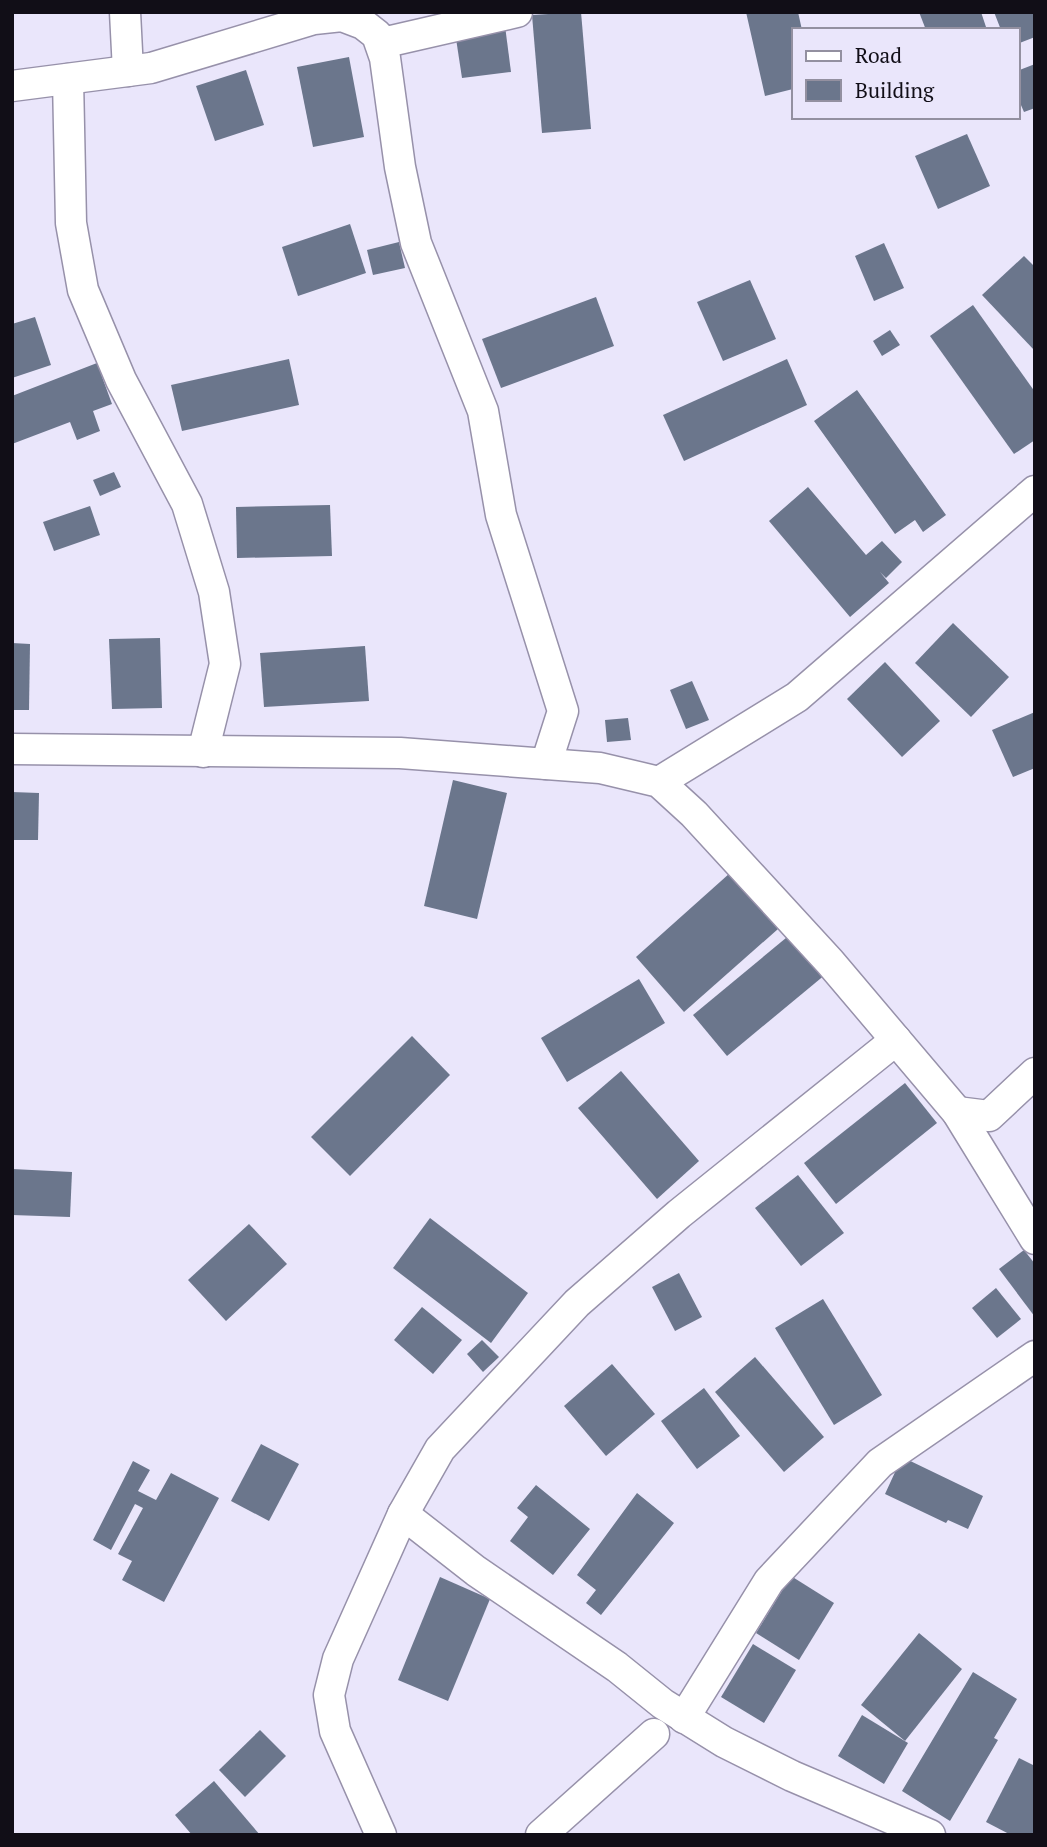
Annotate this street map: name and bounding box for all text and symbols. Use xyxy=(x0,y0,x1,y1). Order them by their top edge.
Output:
legend xyxy=(792,28,1019,119)
text: Road xyxy=(855,41,902,69)
text: Building xyxy=(855,76,935,104)

